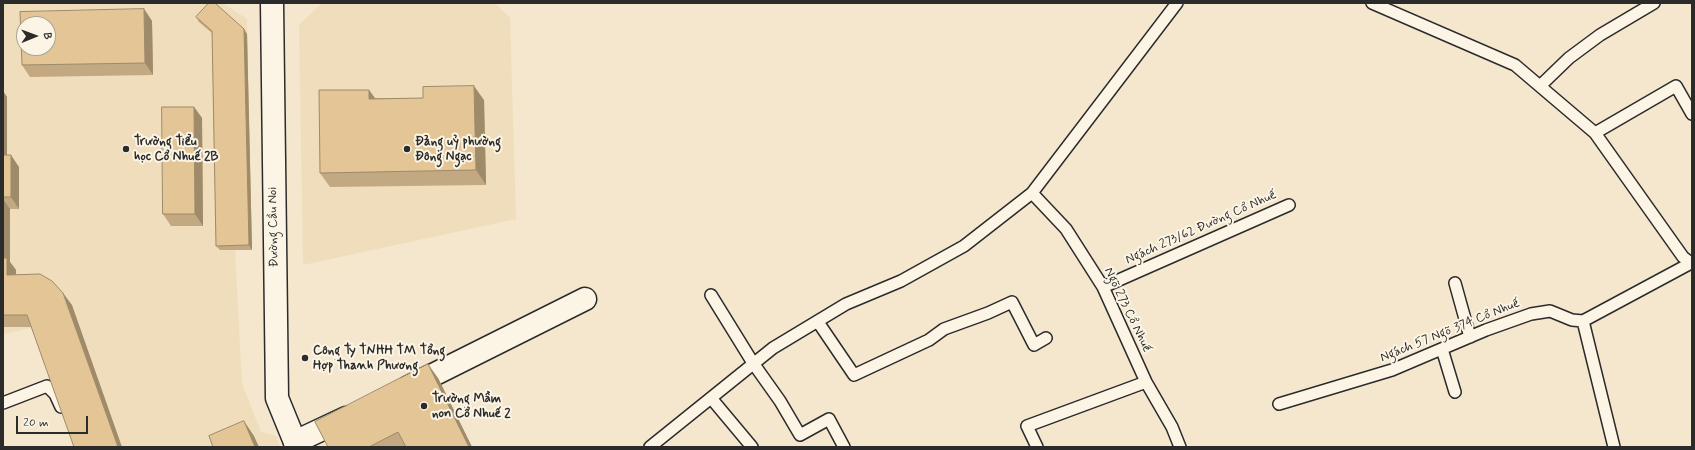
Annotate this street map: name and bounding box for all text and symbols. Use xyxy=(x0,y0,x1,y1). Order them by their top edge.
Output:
north arrow xyxy=(16,16,56,56)
text: B xyxy=(40,32,54,39)
place label: Trường Tiểu học Cổ Nhuế 2B xyxy=(134,134,219,165)
place label: Đảng uỷ phường Đông Ngạc xyxy=(415,134,501,165)
marker: Trường Tiểu học Cổ Nhuế 2B xyxy=(121,144,131,154)
marker: Đảng uỷ phường Đông Ngạc xyxy=(402,144,412,154)
street label: Đường Cầu Noi xyxy=(265,187,283,267)
street label: Ngách 273/62 Đường Cổ Nhuế xyxy=(1123,188,1279,268)
street label: Ngõ 273 Cổ Nhuế xyxy=(1100,265,1154,355)
street label: Ngách 57 Ngõ 374 Cổ Nhuế xyxy=(1378,296,1522,366)
place label: Công Ty TNHH TM Tổng Hợp Thanh Phương xyxy=(313,343,445,374)
marker: Công Ty TNHH TM Tổng Hợp Thanh Phương xyxy=(300,353,310,363)
place label: Trường Mầm non Cổ Nhuế 2 xyxy=(432,391,511,422)
marker: Trường Mầm non Cổ Nhuế 2 xyxy=(419,401,429,411)
scale bar xyxy=(18,408,90,434)
text: 20 m xyxy=(23,415,49,431)

